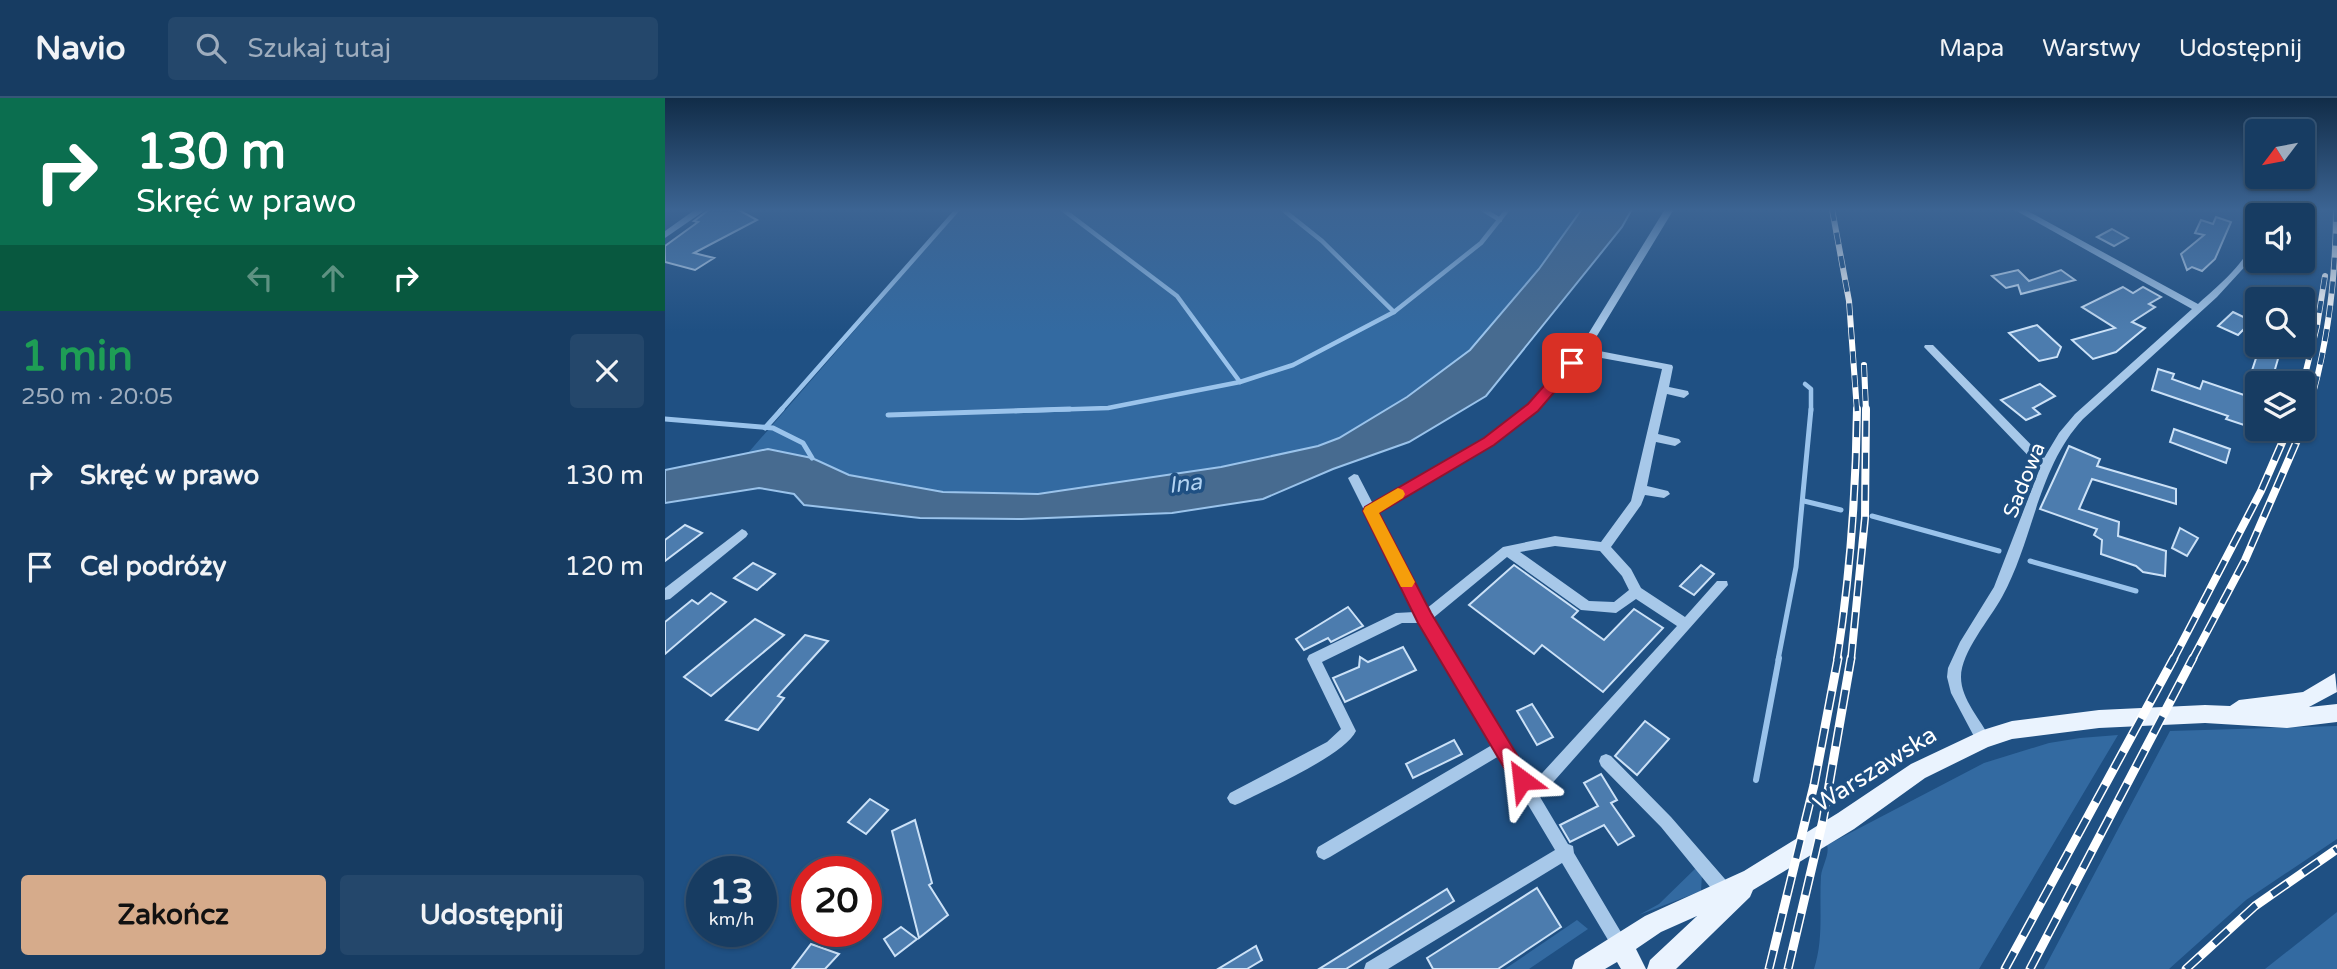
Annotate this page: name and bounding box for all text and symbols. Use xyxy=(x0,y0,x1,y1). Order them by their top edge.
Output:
search box xyxy=(168,17,658,80)
text: Navio xyxy=(35,29,126,68)
icon: search xyxy=(192,29,230,67)
text: Szukaj tutaj xyxy=(248,33,391,64)
text: Mapa xyxy=(1939,34,2004,63)
text: Warstwy xyxy=(2042,34,2141,63)
text: Udostępnij xyxy=(2179,34,2302,63)
north arrow xyxy=(2245,119,2315,189)
map controls xyxy=(2245,119,2315,441)
text: 130 m xyxy=(136,123,286,182)
icon: right xyxy=(21,126,112,217)
text: Skręć w prawo xyxy=(136,183,357,221)
button: sound xyxy=(2245,203,2315,273)
icon: left xyxy=(241,259,279,297)
icon: ahead xyxy=(314,259,352,297)
icon: right xyxy=(387,259,425,297)
button: search xyxy=(2245,287,2315,357)
text: 1 min xyxy=(21,331,133,382)
pin xyxy=(1542,333,1602,393)
button: close xyxy=(570,334,644,408)
icon: arrive xyxy=(1553,344,1591,382)
button: layers xyxy=(2245,371,2315,441)
text: 250 m · 20:05 xyxy=(21,383,173,411)
street label: Sadowa xyxy=(1998,439,2051,521)
icon: right xyxy=(21,457,59,495)
text: Skręć w prawo xyxy=(80,460,259,491)
text: 130 m xyxy=(564,460,644,491)
water label: Ina xyxy=(1167,468,1204,500)
icon: arrive xyxy=(21,548,59,586)
text: Cel podróży xyxy=(80,551,227,582)
text: 120 m xyxy=(564,551,644,582)
street label: Warszawska xyxy=(1808,720,1942,819)
position arrow xyxy=(1485,743,1559,817)
speed limit sign: 20 xyxy=(791,856,882,947)
text: 13 xyxy=(710,871,753,913)
button: Zakończ xyxy=(21,875,326,955)
button: Udostępnij xyxy=(340,875,644,955)
text: km/h xyxy=(709,908,754,930)

